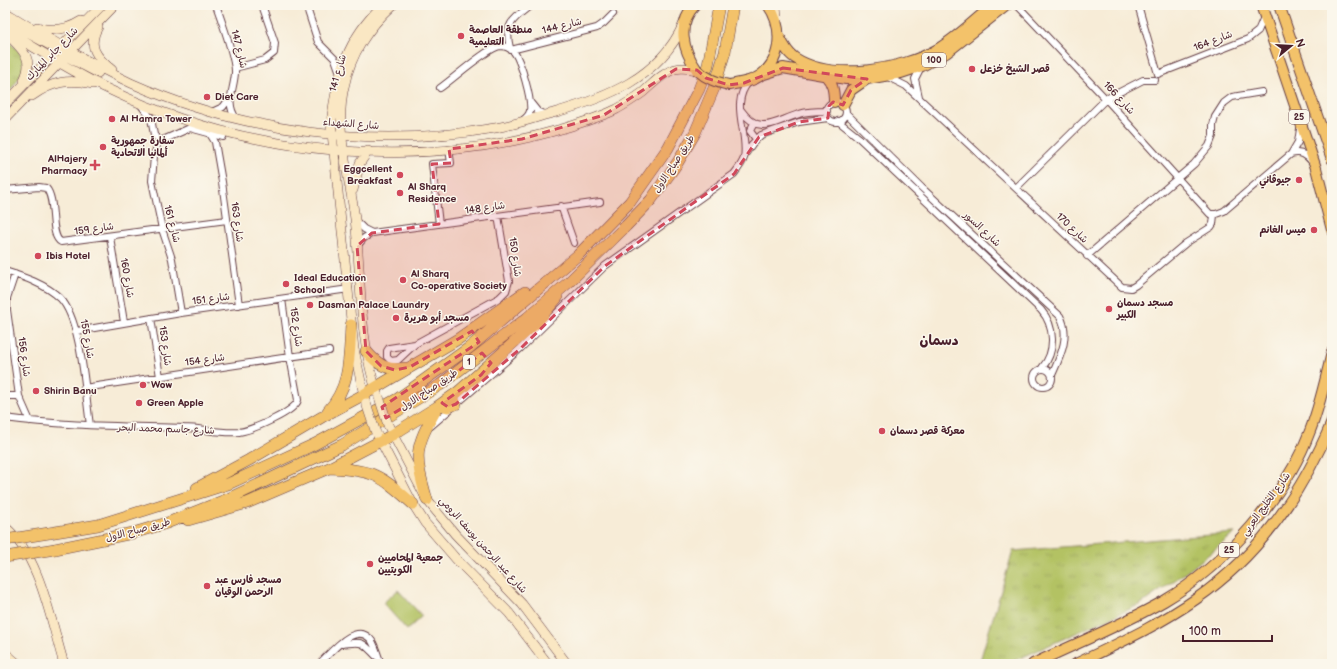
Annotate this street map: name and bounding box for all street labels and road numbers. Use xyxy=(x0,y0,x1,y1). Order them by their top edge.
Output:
street label: شارع 144 xyxy=(541,15,584,38)
street label: شارع جابر المبارك xyxy=(24,25,81,84)
street label: شارع 164 xyxy=(1192,28,1235,55)
street label: شارع 147 xyxy=(227,29,250,70)
street label: شارع 141 xyxy=(327,53,350,93)
road number: 100 xyxy=(922,53,946,67)
street label: شارع 166 xyxy=(1100,79,1137,118)
road number: 25 xyxy=(1289,110,1309,124)
street label: شارع الشهداء xyxy=(322,116,380,133)
street label: طريق صباح الاول xyxy=(651,133,698,196)
street label: شارع 148 xyxy=(464,199,506,218)
street label: شارع 163 xyxy=(227,201,246,243)
street label: شارع 161 xyxy=(160,204,183,245)
street label: شارع السور xyxy=(960,208,1003,250)
street label: شارع 170 xyxy=(1053,210,1091,247)
street label: شارع 159 xyxy=(73,220,115,239)
street label: شارع 150 xyxy=(505,236,524,278)
street label: شارع 160 xyxy=(117,257,136,299)
street label: شارع 151 xyxy=(191,290,231,309)
street label: شارع 152 xyxy=(286,306,305,348)
street label: شارع 155 xyxy=(77,318,96,360)
street label: شارع 153 xyxy=(155,325,174,367)
street label: شارع 156 xyxy=(14,336,33,378)
street label: شارع 154 xyxy=(184,351,226,370)
road number: 1 xyxy=(463,355,475,369)
street label: طريق صباح الاول xyxy=(398,366,461,414)
street label: شارع جاسم محمد البحر xyxy=(116,421,215,438)
street label: شارع الخليج العربي xyxy=(1239,470,1296,540)
street label: شارع عبد الرحمن يوسف الرومي xyxy=(434,494,530,598)
street label: طريق صباح الاول xyxy=(104,516,172,545)
road number: 25 xyxy=(1219,543,1239,557)

